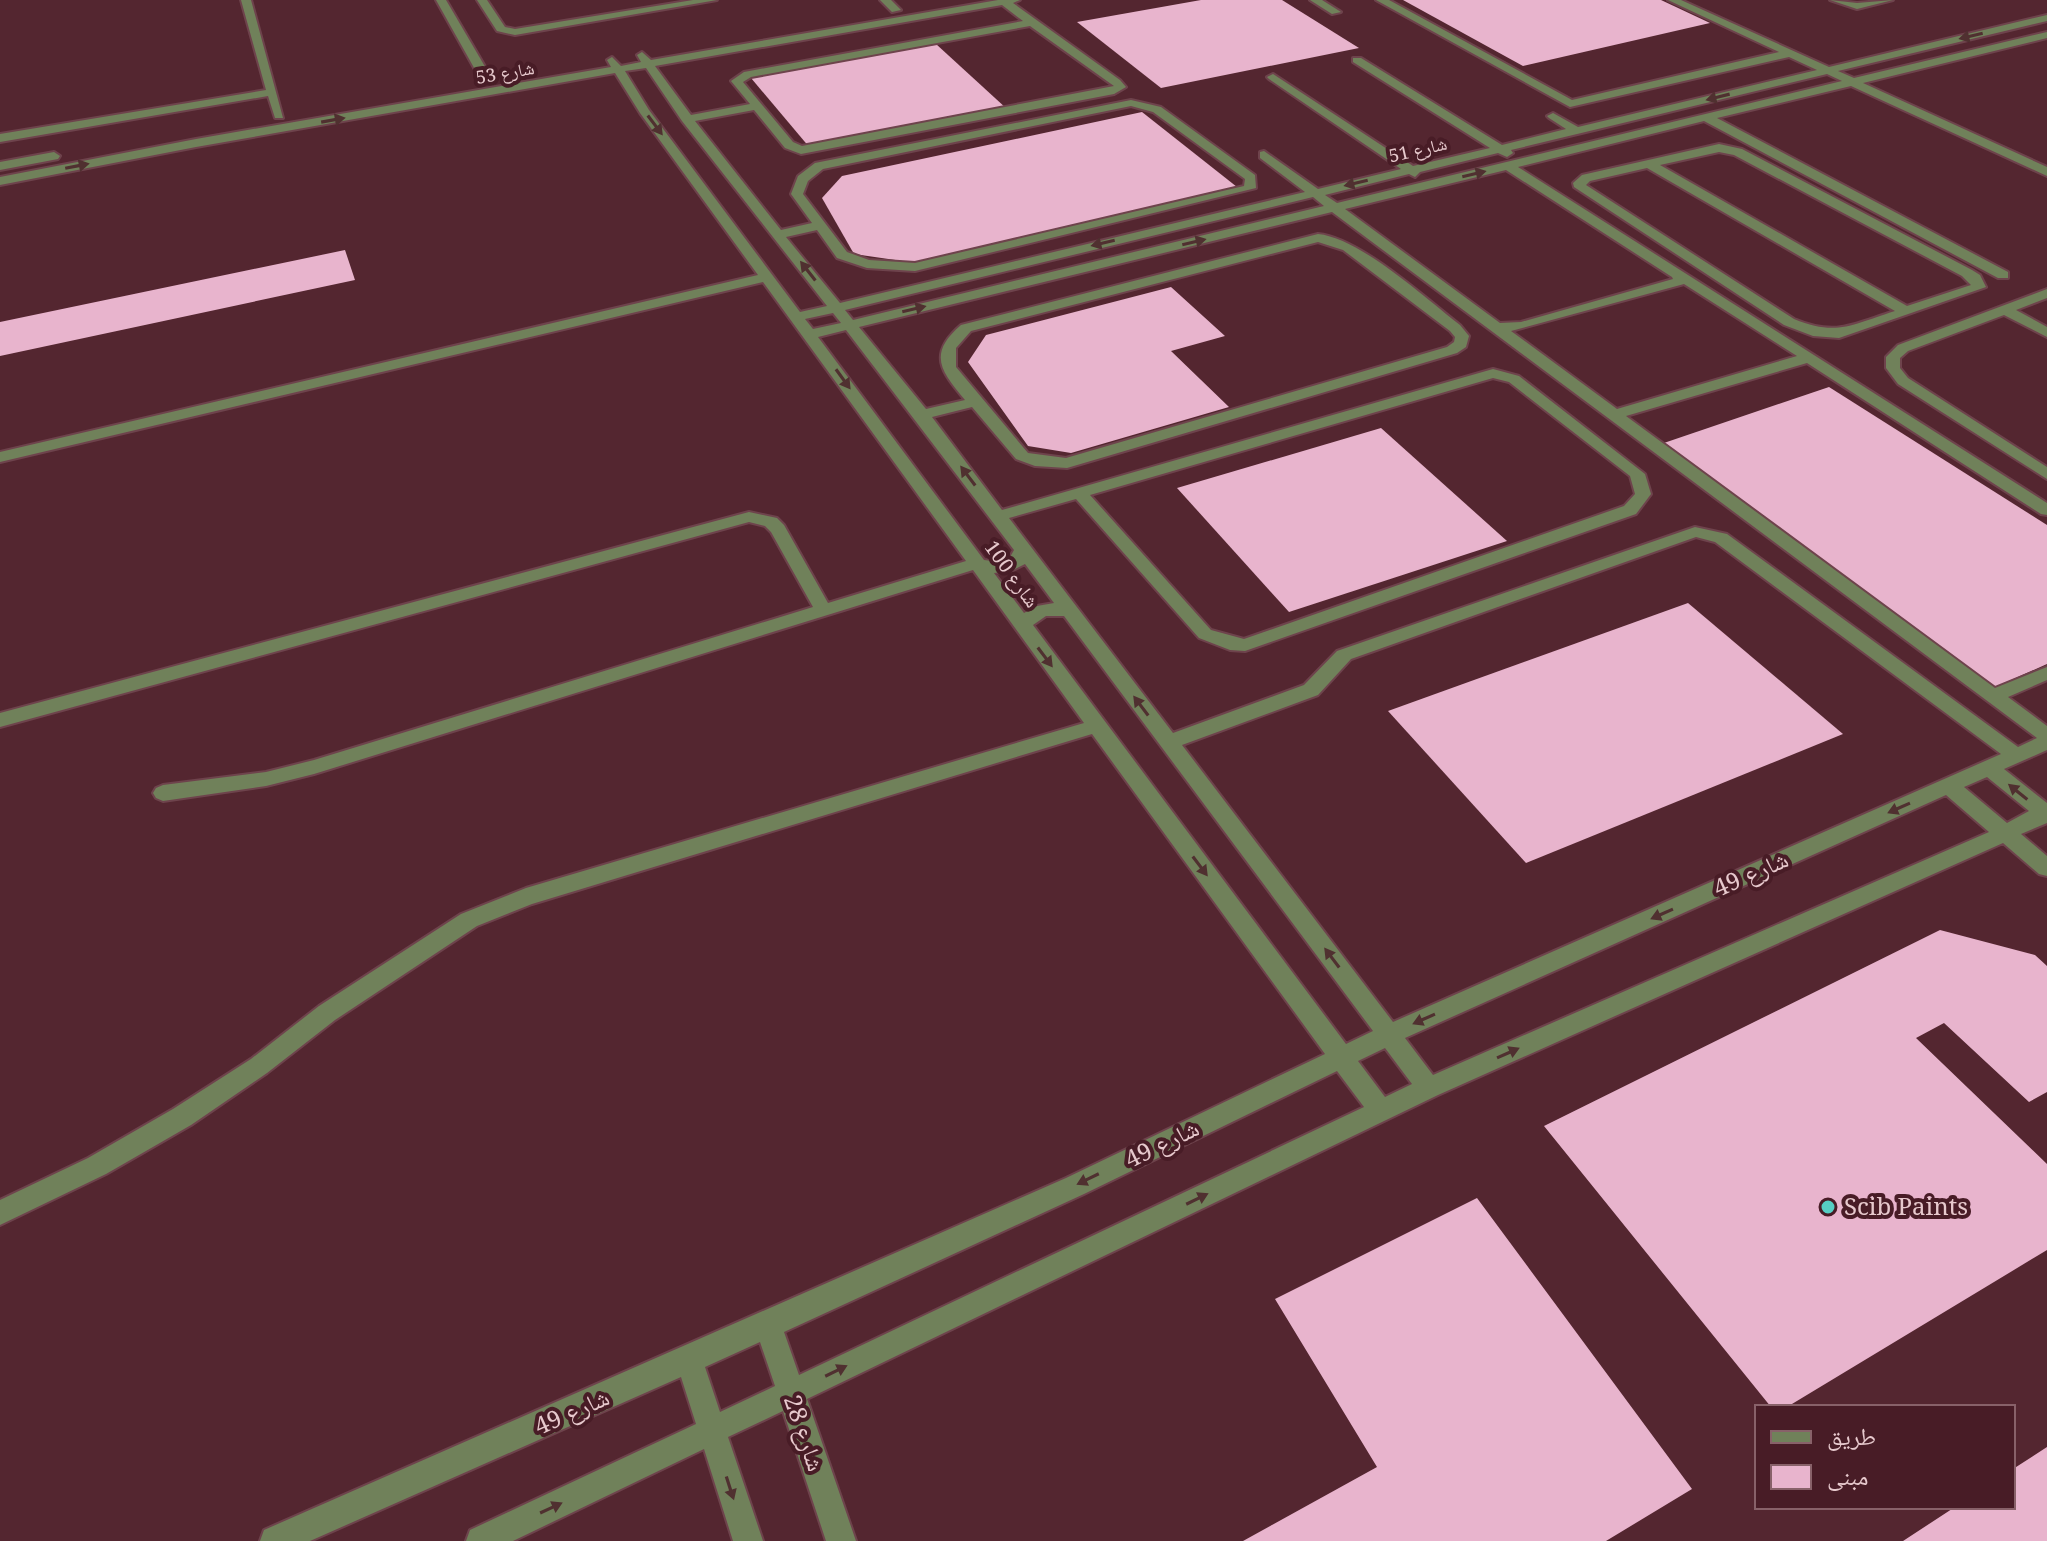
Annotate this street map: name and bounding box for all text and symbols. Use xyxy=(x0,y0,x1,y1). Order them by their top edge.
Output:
one-way arrow xyxy=(1958,31,1983,43)
street label: شارع 53 xyxy=(474,55,536,89)
one-way arrow xyxy=(1706,91,1731,104)
one-way arrow xyxy=(320,113,345,126)
one-way arrow xyxy=(646,115,662,136)
street label: شارع 51 xyxy=(1386,131,1449,167)
one-way arrow xyxy=(64,159,89,171)
one-way arrow xyxy=(1462,168,1487,180)
one-way arrow xyxy=(1344,178,1369,190)
one-way arrow xyxy=(1182,235,1207,247)
one-way arrow xyxy=(1091,238,1116,250)
one-way arrow xyxy=(801,261,817,281)
one-way arrow xyxy=(902,302,927,315)
one-way arrow xyxy=(835,368,851,389)
one-way arrow xyxy=(960,465,976,487)
street label: شارع 100 xyxy=(979,535,1046,613)
one-way arrow xyxy=(1037,647,1053,667)
one-way arrow xyxy=(1134,696,1150,716)
one-way arrow xyxy=(2008,784,2028,801)
one-way arrow xyxy=(1887,802,1911,815)
street label: شارع 49 xyxy=(1708,842,1793,904)
one-way arrow xyxy=(1192,856,1208,876)
one-way arrow xyxy=(1650,907,1673,920)
one-way arrow xyxy=(1324,948,1340,968)
one-way arrow xyxy=(1412,1012,1436,1026)
one-way arrow xyxy=(1497,1046,1520,1059)
street label: شارع 49 xyxy=(1119,1111,1204,1175)
one-way arrow xyxy=(1077,1173,1100,1186)
place label: Scib Paints xyxy=(1844,1189,1968,1222)
one-way arrow xyxy=(1185,1192,1209,1206)
marker: Scib Paints xyxy=(1819,1198,1837,1216)
one-way arrow xyxy=(825,1364,848,1378)
street label: شارع 49 xyxy=(529,1380,614,1442)
street label: شارع 28 xyxy=(777,1390,834,1475)
legend xyxy=(1755,1405,2015,1509)
text: طريق xyxy=(1827,1419,1876,1452)
text: مبنى xyxy=(1827,1459,1868,1492)
one-way arrow xyxy=(725,1476,737,1500)
one-way arrow xyxy=(540,1501,563,1515)

